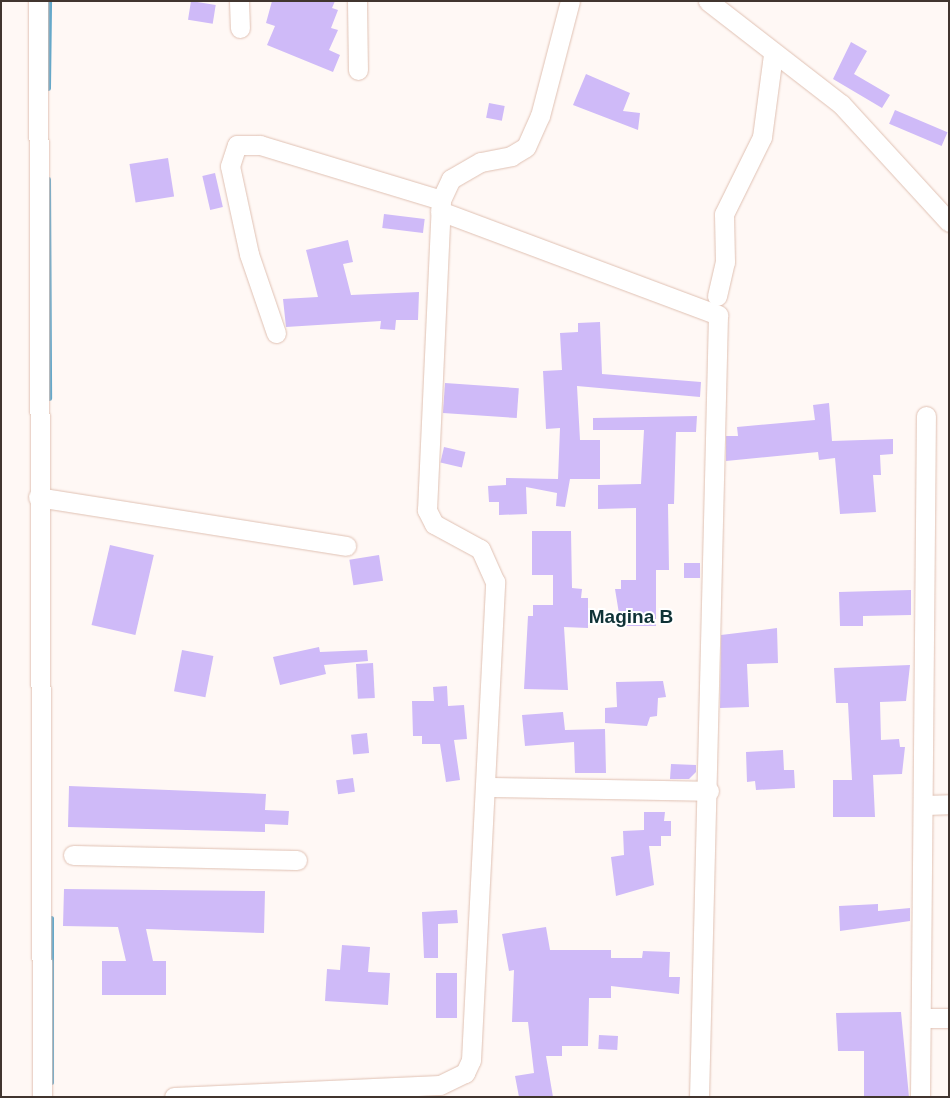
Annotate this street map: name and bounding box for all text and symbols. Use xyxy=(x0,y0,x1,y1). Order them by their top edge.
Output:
district label: Magina B xyxy=(589,606,673,628)

